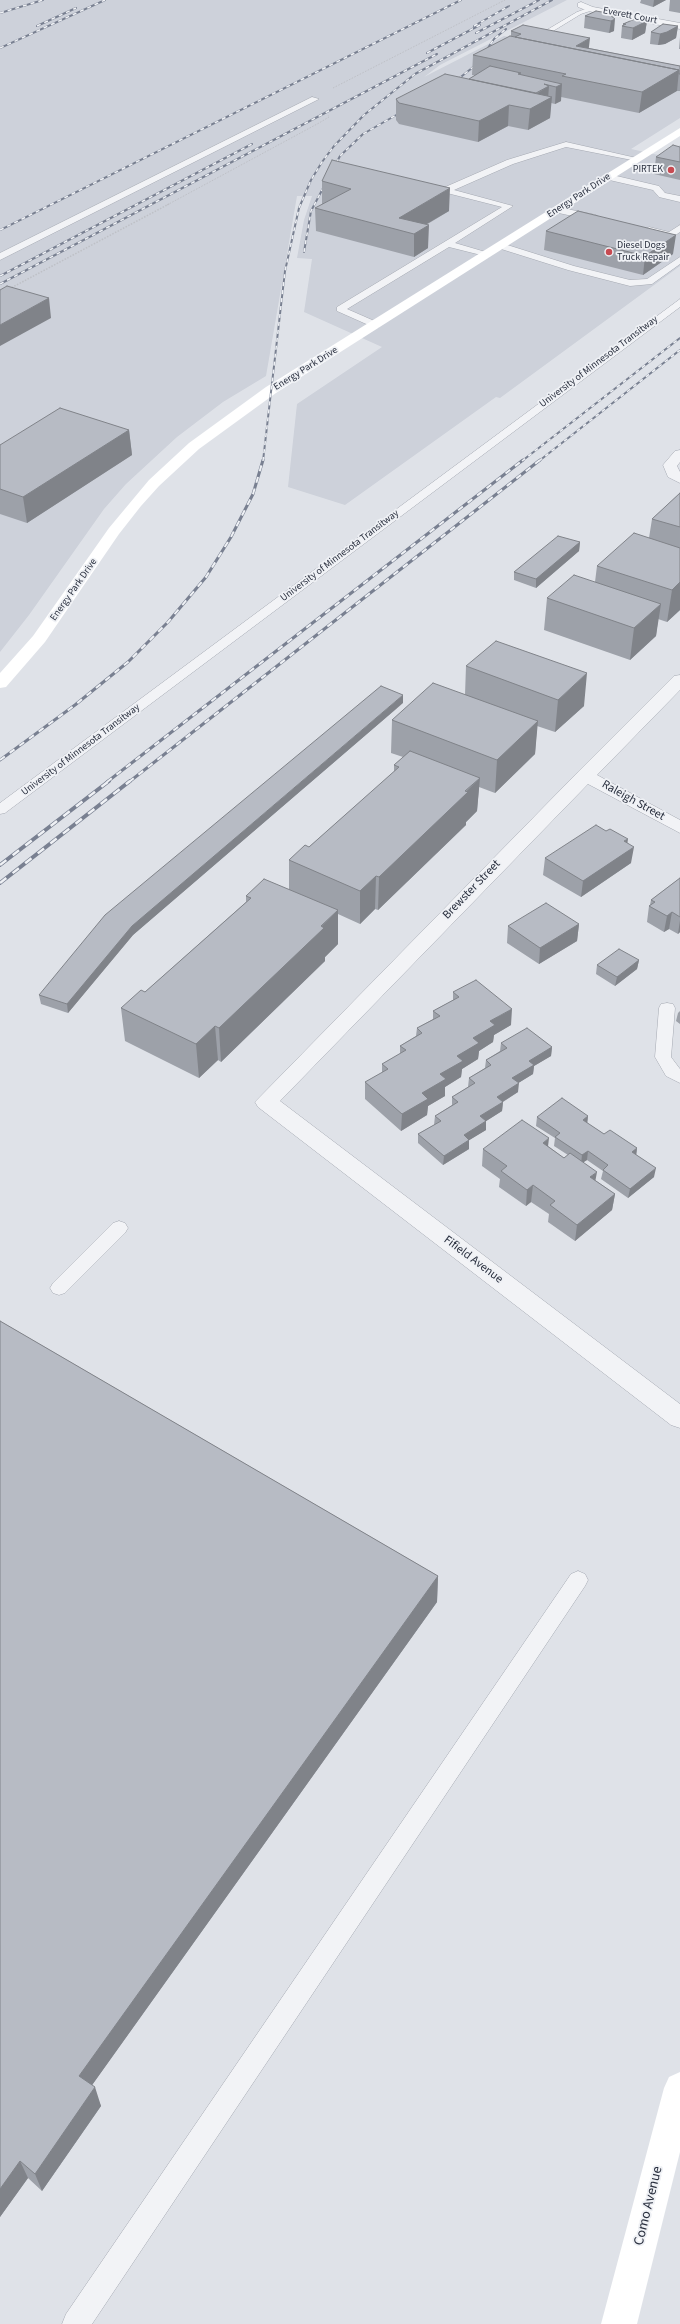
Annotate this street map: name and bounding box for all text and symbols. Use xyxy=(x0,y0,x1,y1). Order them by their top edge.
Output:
street label: Everett Court xyxy=(602,5,658,27)
place label: PIRTEK xyxy=(633,164,663,176)
marker: PIRTEK xyxy=(666,165,676,175)
street label: Energy Park Drive xyxy=(545,171,613,221)
place label: Diesel Dogs Truck Repair xyxy=(617,240,669,264)
marker: Diesel Dogs Truck Repair xyxy=(604,247,614,257)
street label: University of Minnesota Transitway xyxy=(537,314,661,410)
street label: Energy Park Drive xyxy=(272,344,340,394)
street label: University of Minnesota Transitway xyxy=(278,508,402,604)
street label: Energy Park Drive xyxy=(48,557,100,623)
street label: University of Minnesota Transitway xyxy=(19,702,143,798)
street label: Raleigh Street xyxy=(599,778,667,824)
street label: Brewster Street xyxy=(440,857,504,923)
street label: Fifield Avenue xyxy=(441,1233,505,1287)
street label: Como Avenue xyxy=(631,2165,667,2247)

